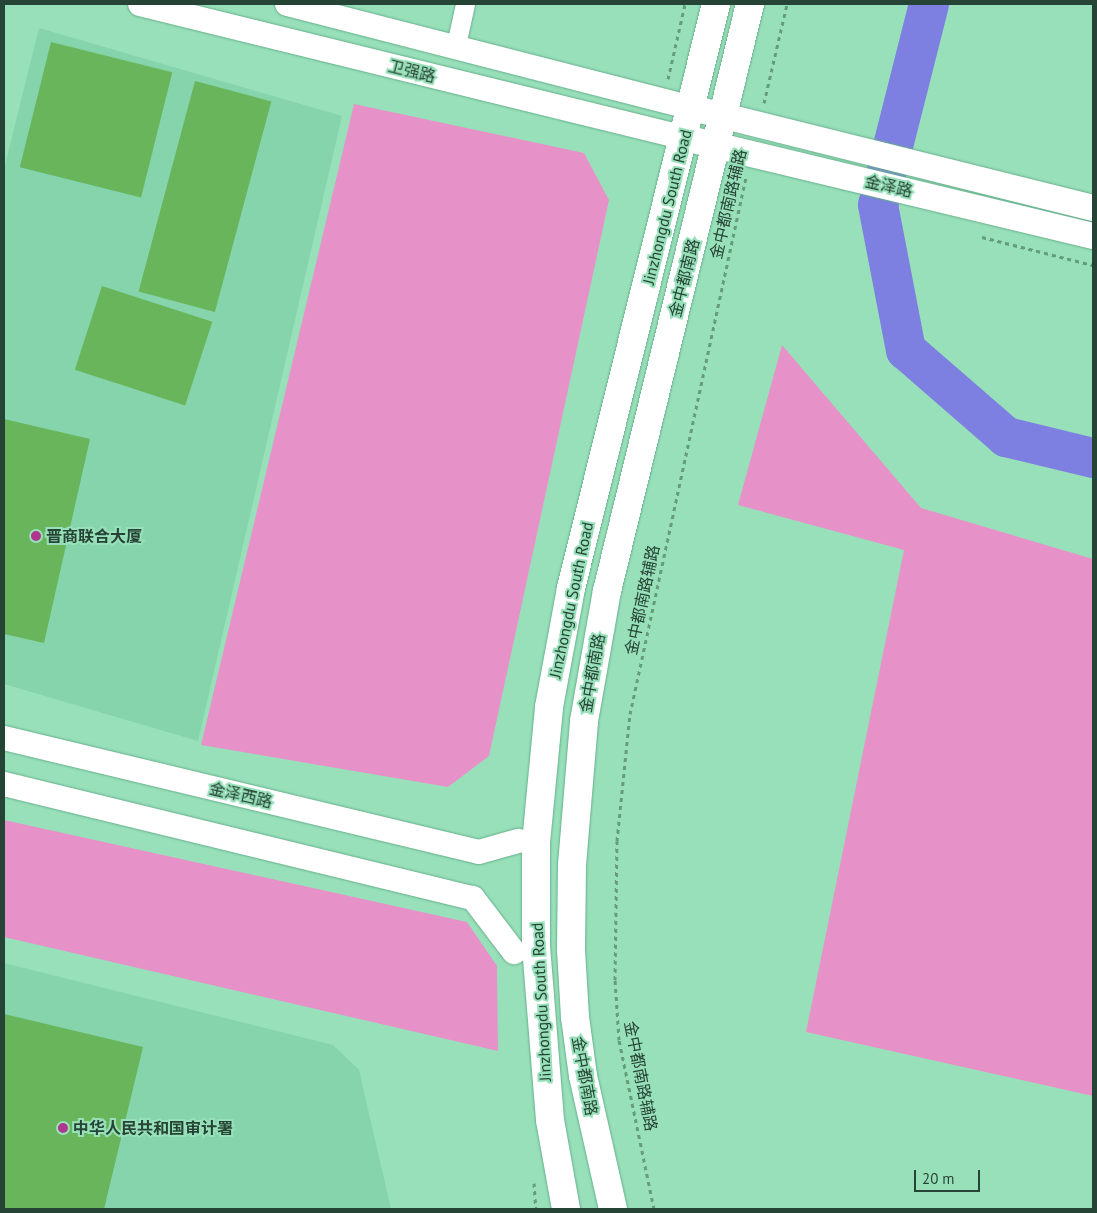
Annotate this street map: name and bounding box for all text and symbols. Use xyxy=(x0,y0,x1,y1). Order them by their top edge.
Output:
street label: 卫强路 xyxy=(386,56,438,86)
street label: Jinzhongdu South Road xyxy=(638,128,696,286)
street label: 金中都南路辅路 xyxy=(706,147,750,261)
street label: 金泽路 xyxy=(863,171,915,201)
street label: 金中都南路 xyxy=(665,237,703,319)
street label: Jinzhongdu South Road xyxy=(545,520,597,680)
place label: 晋商联合大厦 xyxy=(46,526,142,546)
marker: 晋商联合大厦 xyxy=(30,530,42,542)
street label: 金中都南路辅路 xyxy=(621,543,663,657)
street label: 金中都南路 xyxy=(576,632,608,714)
street label: 金泽西路 xyxy=(208,778,274,812)
street label: Jinzhongdu South Road xyxy=(527,922,555,1082)
street label: 金中都南路辅路 xyxy=(621,1019,661,1133)
street label: 金中都南路 xyxy=(569,1035,601,1117)
place label: 中华人民共和国审计署 xyxy=(73,1118,233,1138)
marker: 中华人民共和国审计署 xyxy=(57,1122,69,1134)
scale bar xyxy=(917,1160,983,1192)
text: 20 m xyxy=(922,1169,955,1188)

